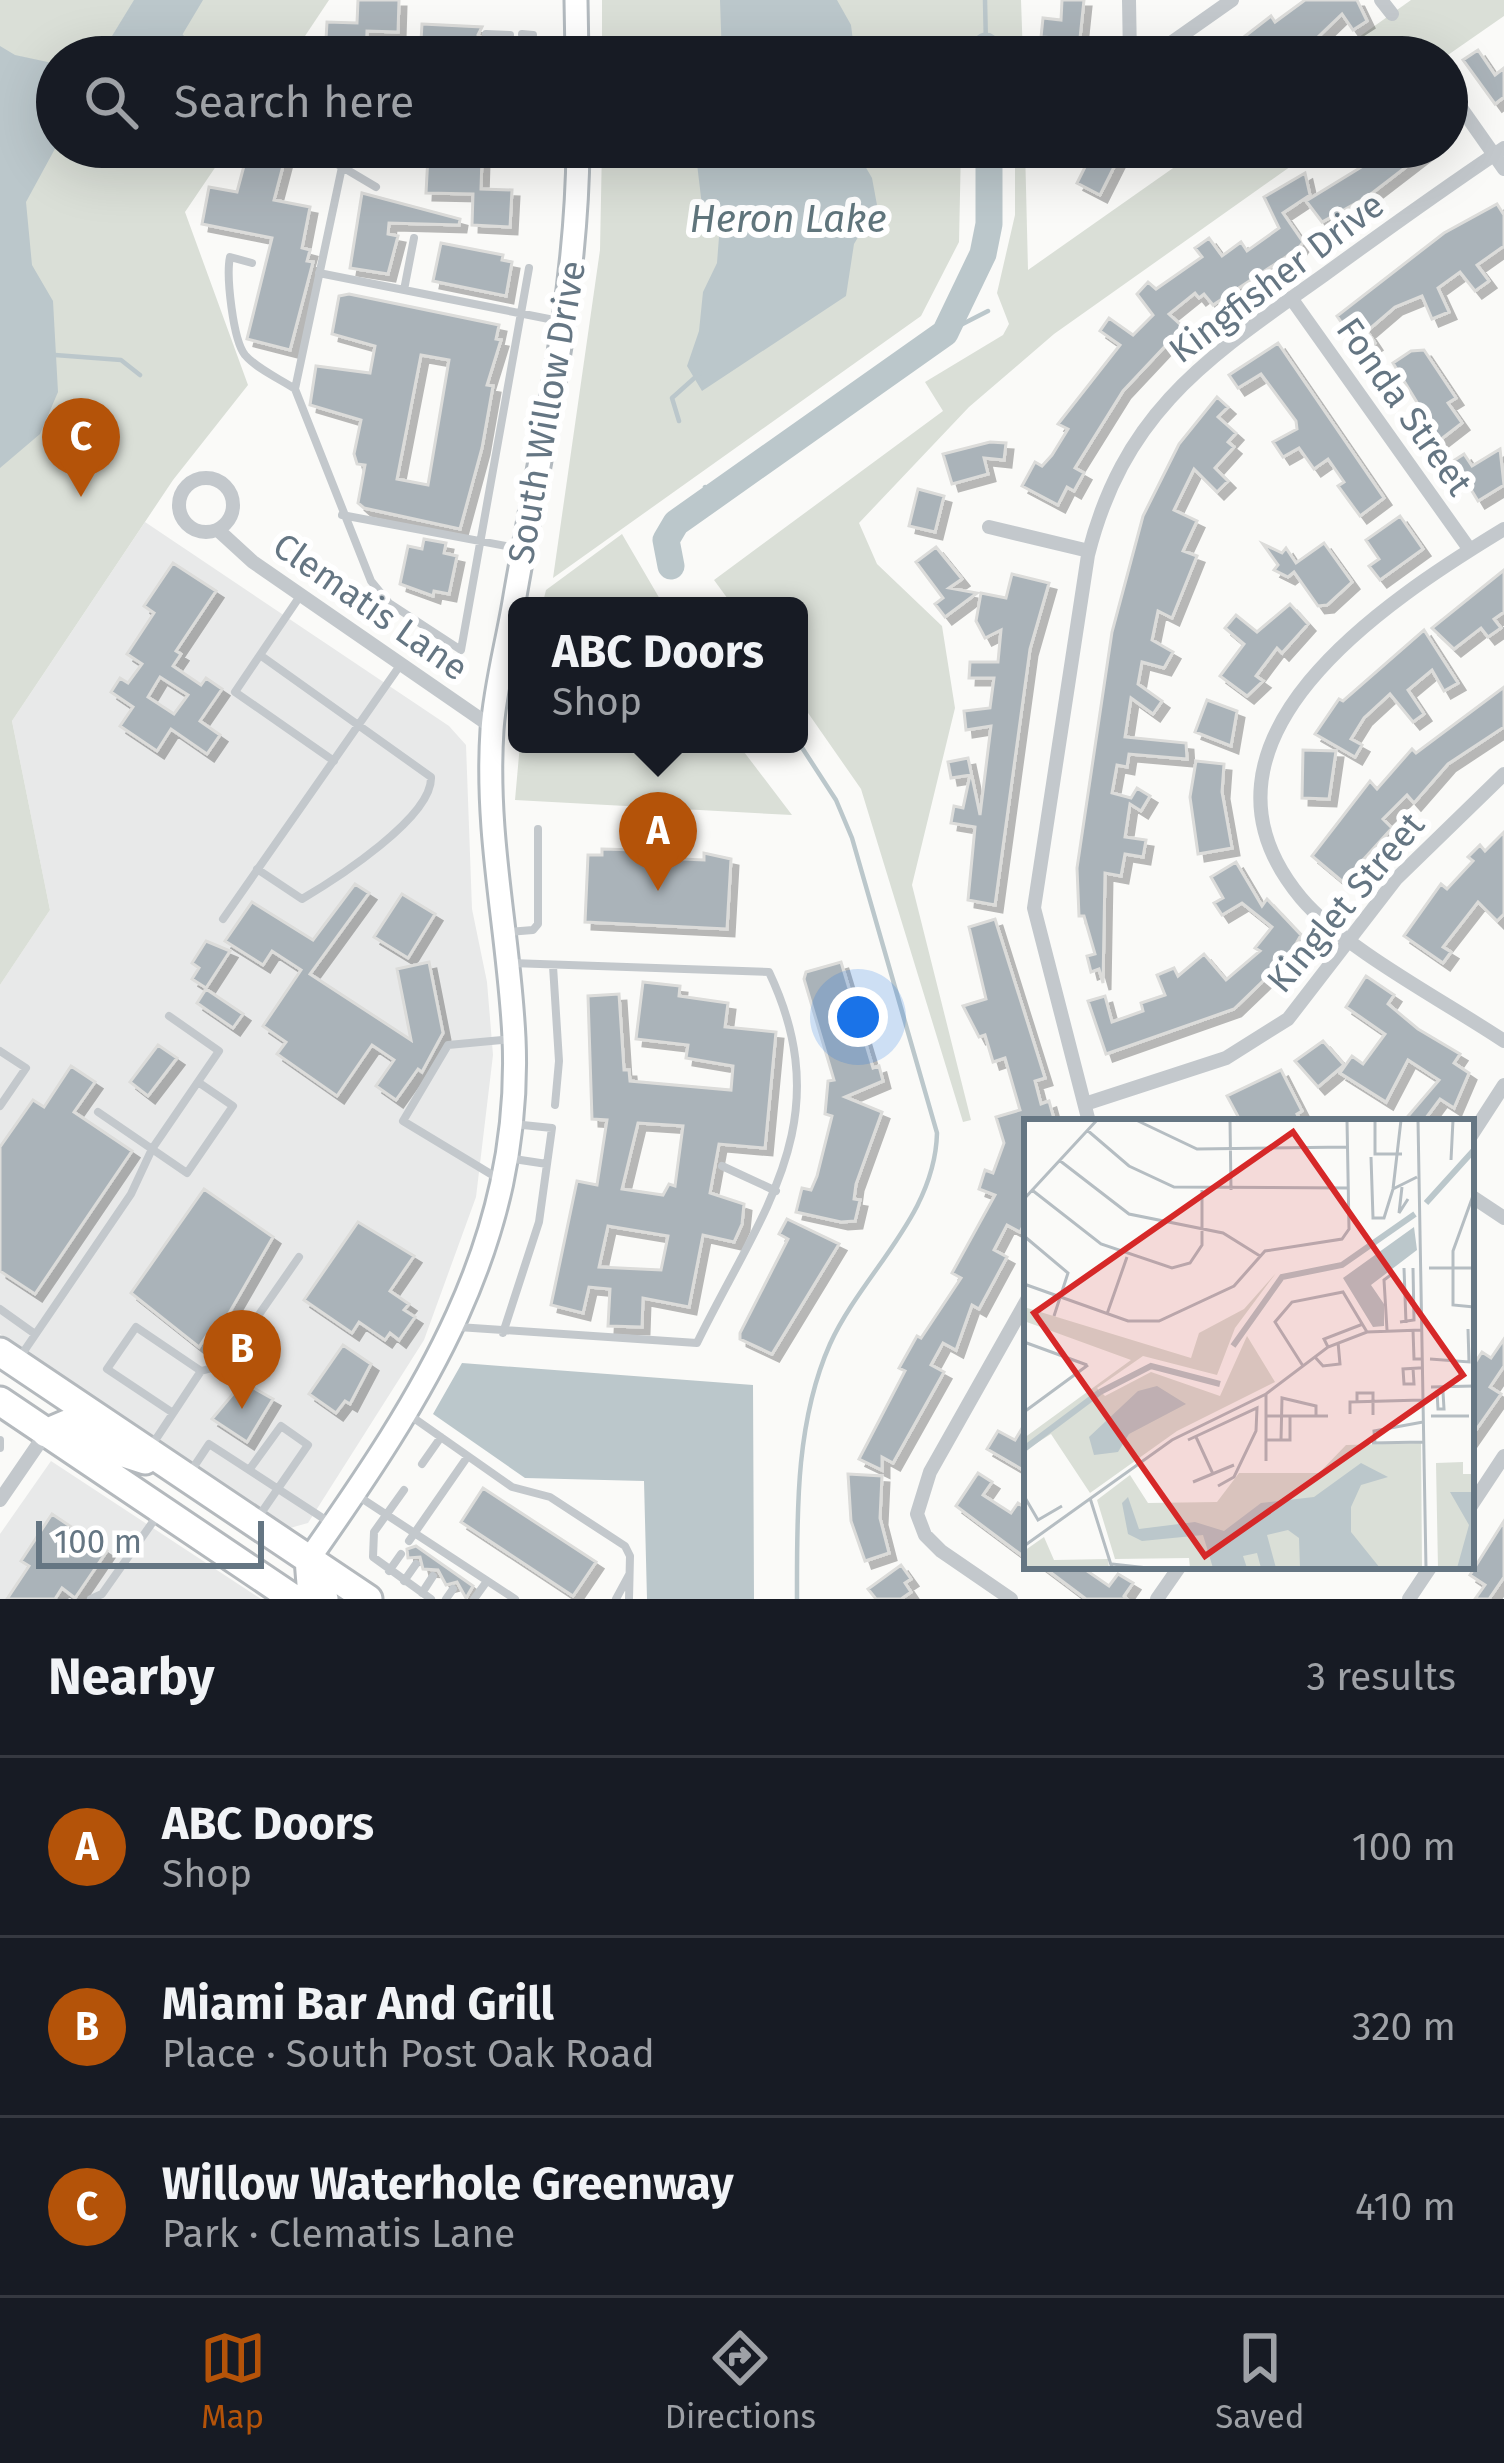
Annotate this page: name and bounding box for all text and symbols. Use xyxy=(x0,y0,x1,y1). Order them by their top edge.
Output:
search box xyxy=(36,36,1468,168)
icon: search xyxy=(78,69,144,135)
text: Search here xyxy=(174,75,414,129)
street label: Kingfisher Drive xyxy=(1161,183,1393,373)
water label: Heron Lake xyxy=(689,196,887,242)
street label: South Willow Drive xyxy=(499,257,595,567)
street label: Fonda Street xyxy=(1327,309,1482,504)
pin: C xyxy=(42,398,120,497)
street label: Clematis Lane xyxy=(265,524,476,690)
popup xyxy=(508,597,808,753)
text: ABC Doors xyxy=(552,625,764,679)
text: Shop xyxy=(552,679,642,725)
pin: A xyxy=(619,792,697,891)
street label: Kinglet Street xyxy=(1258,804,1434,1002)
your location xyxy=(828,987,888,1047)
inset map xyxy=(1024,1119,1474,1569)
pin: B xyxy=(203,1310,281,1409)
scale bar xyxy=(36,1515,264,1568)
text: 100 m xyxy=(54,1522,142,1562)
text: Nearby xyxy=(48,1646,214,1708)
text: 3 results xyxy=(1306,1654,1456,1700)
text: ABC Doors xyxy=(162,1797,374,1851)
text: A xyxy=(75,1824,99,1870)
text: 100 m xyxy=(1352,1824,1456,1870)
text: Shop xyxy=(162,1851,252,1897)
text: Miami Bar And Grill xyxy=(162,1977,554,2031)
text: B xyxy=(75,2004,99,2050)
text: 320 m xyxy=(1352,2004,1456,2050)
text: Place · South Post Oak Road xyxy=(162,2031,655,2077)
text: Willow Waterhole Greenway xyxy=(162,2157,733,2211)
text: C xyxy=(76,2184,98,2230)
text: 410 m xyxy=(1355,2184,1456,2230)
text: Park · Clematis Lane xyxy=(162,2211,515,2257)
tab: Map xyxy=(200,2325,266,2437)
tab: Directions xyxy=(665,2325,816,2437)
tab: Saved xyxy=(1215,2325,1304,2437)

